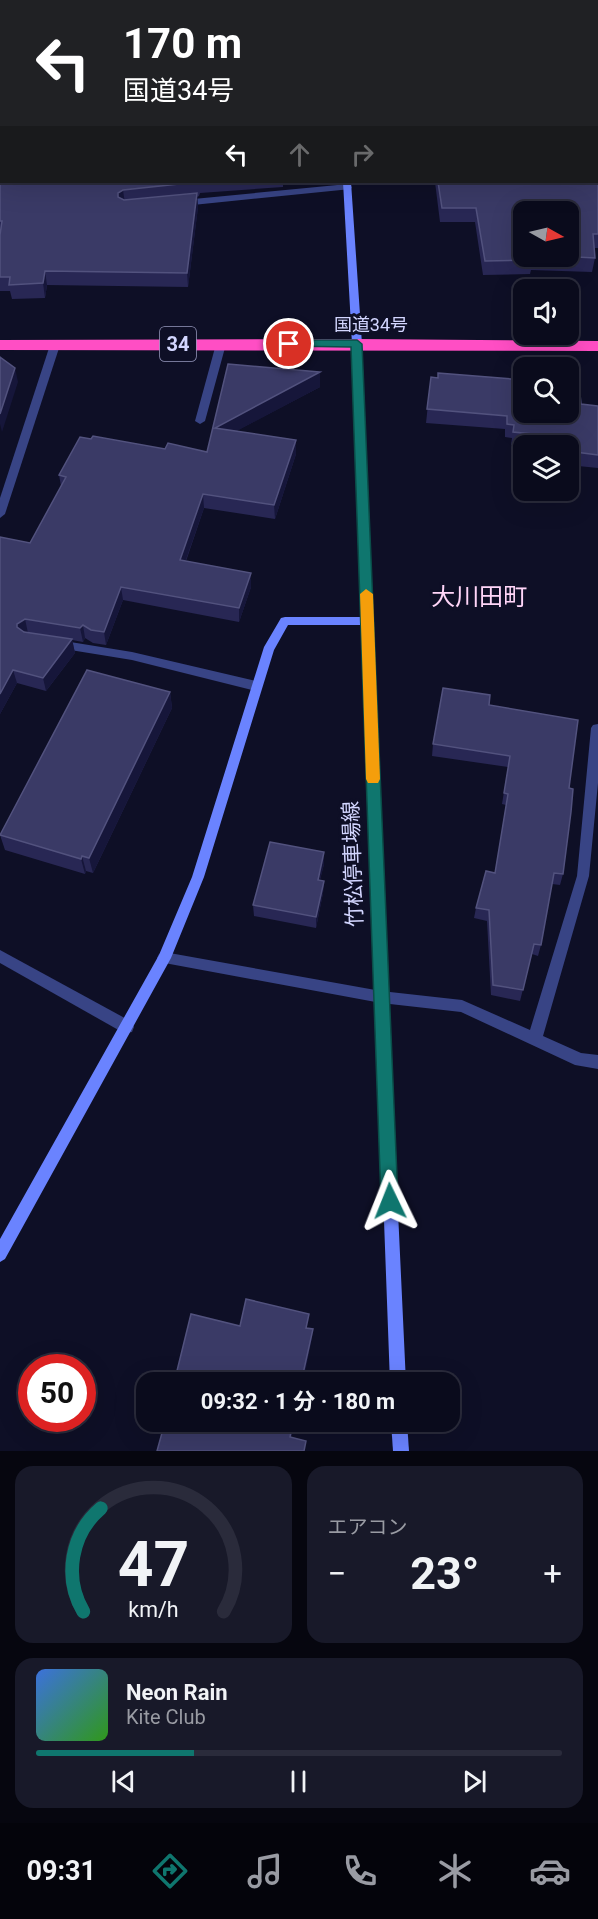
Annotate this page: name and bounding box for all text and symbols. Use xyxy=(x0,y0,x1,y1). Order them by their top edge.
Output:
text: 170 m xyxy=(123,19,242,68)
icon: left xyxy=(24,24,102,102)
text: 国道34号 xyxy=(123,75,234,107)
icon: left xyxy=(220,138,253,171)
icon: ahead xyxy=(283,138,316,171)
icon: right xyxy=(346,138,379,171)
north arrow xyxy=(513,201,579,267)
map controls xyxy=(513,201,579,501)
button: sound xyxy=(513,279,579,345)
street label: 国道34号 xyxy=(334,314,408,335)
pin xyxy=(263,318,314,369)
road number: 34 xyxy=(160,327,196,361)
icon: arrive xyxy=(272,327,305,360)
button: search xyxy=(513,357,579,423)
button: layers xyxy=(513,435,579,501)
district label: 大川田町 xyxy=(431,583,527,611)
street label: 竹松停車場線 xyxy=(339,801,367,927)
position arrow xyxy=(358,1169,422,1233)
speed limit sign: 50 xyxy=(18,1354,96,1432)
text: 09:32 · 1 分 · 180 m xyxy=(201,1389,395,1414)
text: エアコン xyxy=(328,1515,408,1539)
text: 47 xyxy=(117,1528,189,1601)
text: 23° xyxy=(410,1547,479,1600)
text: − xyxy=(328,1554,346,1593)
text: + xyxy=(543,1554,562,1593)
text: km/h xyxy=(128,1597,178,1622)
text: Neon Rain xyxy=(126,1680,228,1705)
text: Kite Club xyxy=(126,1705,206,1729)
icon: previous xyxy=(107,1765,140,1798)
icon: pause xyxy=(282,1765,315,1798)
icon: next xyxy=(458,1765,491,1798)
icon: directions xyxy=(149,1850,191,1892)
icon: music xyxy=(244,1850,286,1892)
icon: phone xyxy=(339,1850,381,1892)
icon: climate xyxy=(434,1850,476,1892)
icon: car xyxy=(529,1850,571,1892)
text: 09:31 xyxy=(27,1855,96,1887)

